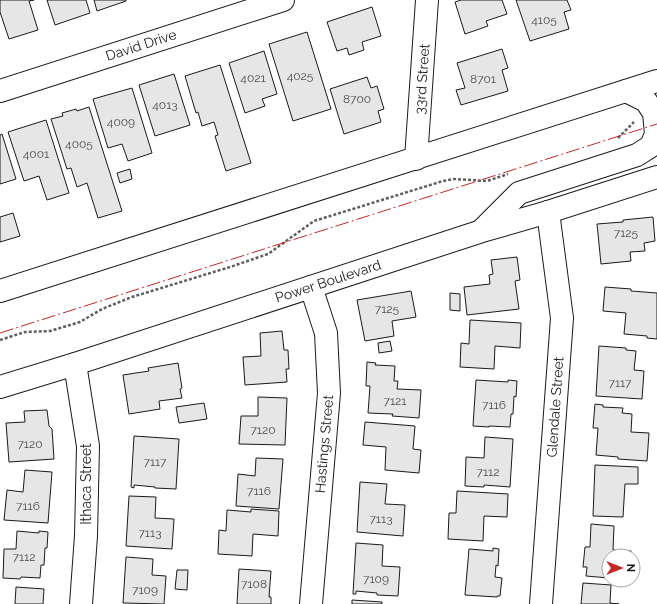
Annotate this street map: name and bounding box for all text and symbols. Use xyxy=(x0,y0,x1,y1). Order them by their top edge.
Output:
house number: 4105 xyxy=(531,13,557,27)
street label: David Drive xyxy=(104,26,178,64)
street label: 33rd Street xyxy=(412,43,432,115)
house number: 4025 xyxy=(287,69,314,83)
house number: 4021 xyxy=(240,71,266,85)
house number: 8701 xyxy=(470,72,496,86)
house number: 8700 xyxy=(343,92,371,106)
house number: 4013 xyxy=(152,98,178,112)
house number: 4009 xyxy=(107,115,135,129)
house number: 4005 xyxy=(65,137,93,151)
house number: 4001 xyxy=(23,147,49,161)
house number: 7125 xyxy=(614,226,639,240)
street label: Power Boulevard xyxy=(273,256,383,306)
house number: 7125 xyxy=(375,302,400,316)
street label: Glendale Street xyxy=(543,356,567,458)
house number: 7117 xyxy=(608,376,632,390)
street label: Hastings Street xyxy=(312,394,336,494)
house number: 7121 xyxy=(384,394,406,408)
house number: 7116 xyxy=(482,398,506,412)
house number: 7120 xyxy=(250,423,276,437)
house number: 7120 xyxy=(17,437,43,451)
street label: Ithaca Street xyxy=(78,443,94,525)
house number: 7117 xyxy=(143,455,167,469)
house number: 7112 xyxy=(477,465,499,479)
house number: 7116 xyxy=(247,484,271,498)
house number: 7116 xyxy=(16,499,40,513)
house number: 7113 xyxy=(369,512,393,526)
house number: 7113 xyxy=(138,526,162,540)
north arrow xyxy=(601,548,641,588)
house number: 7112 xyxy=(13,550,35,564)
text: N xyxy=(624,564,637,572)
house number: 7109 xyxy=(363,572,389,586)
house number: 7108 xyxy=(241,577,267,591)
house number: 7109 xyxy=(132,583,158,597)

